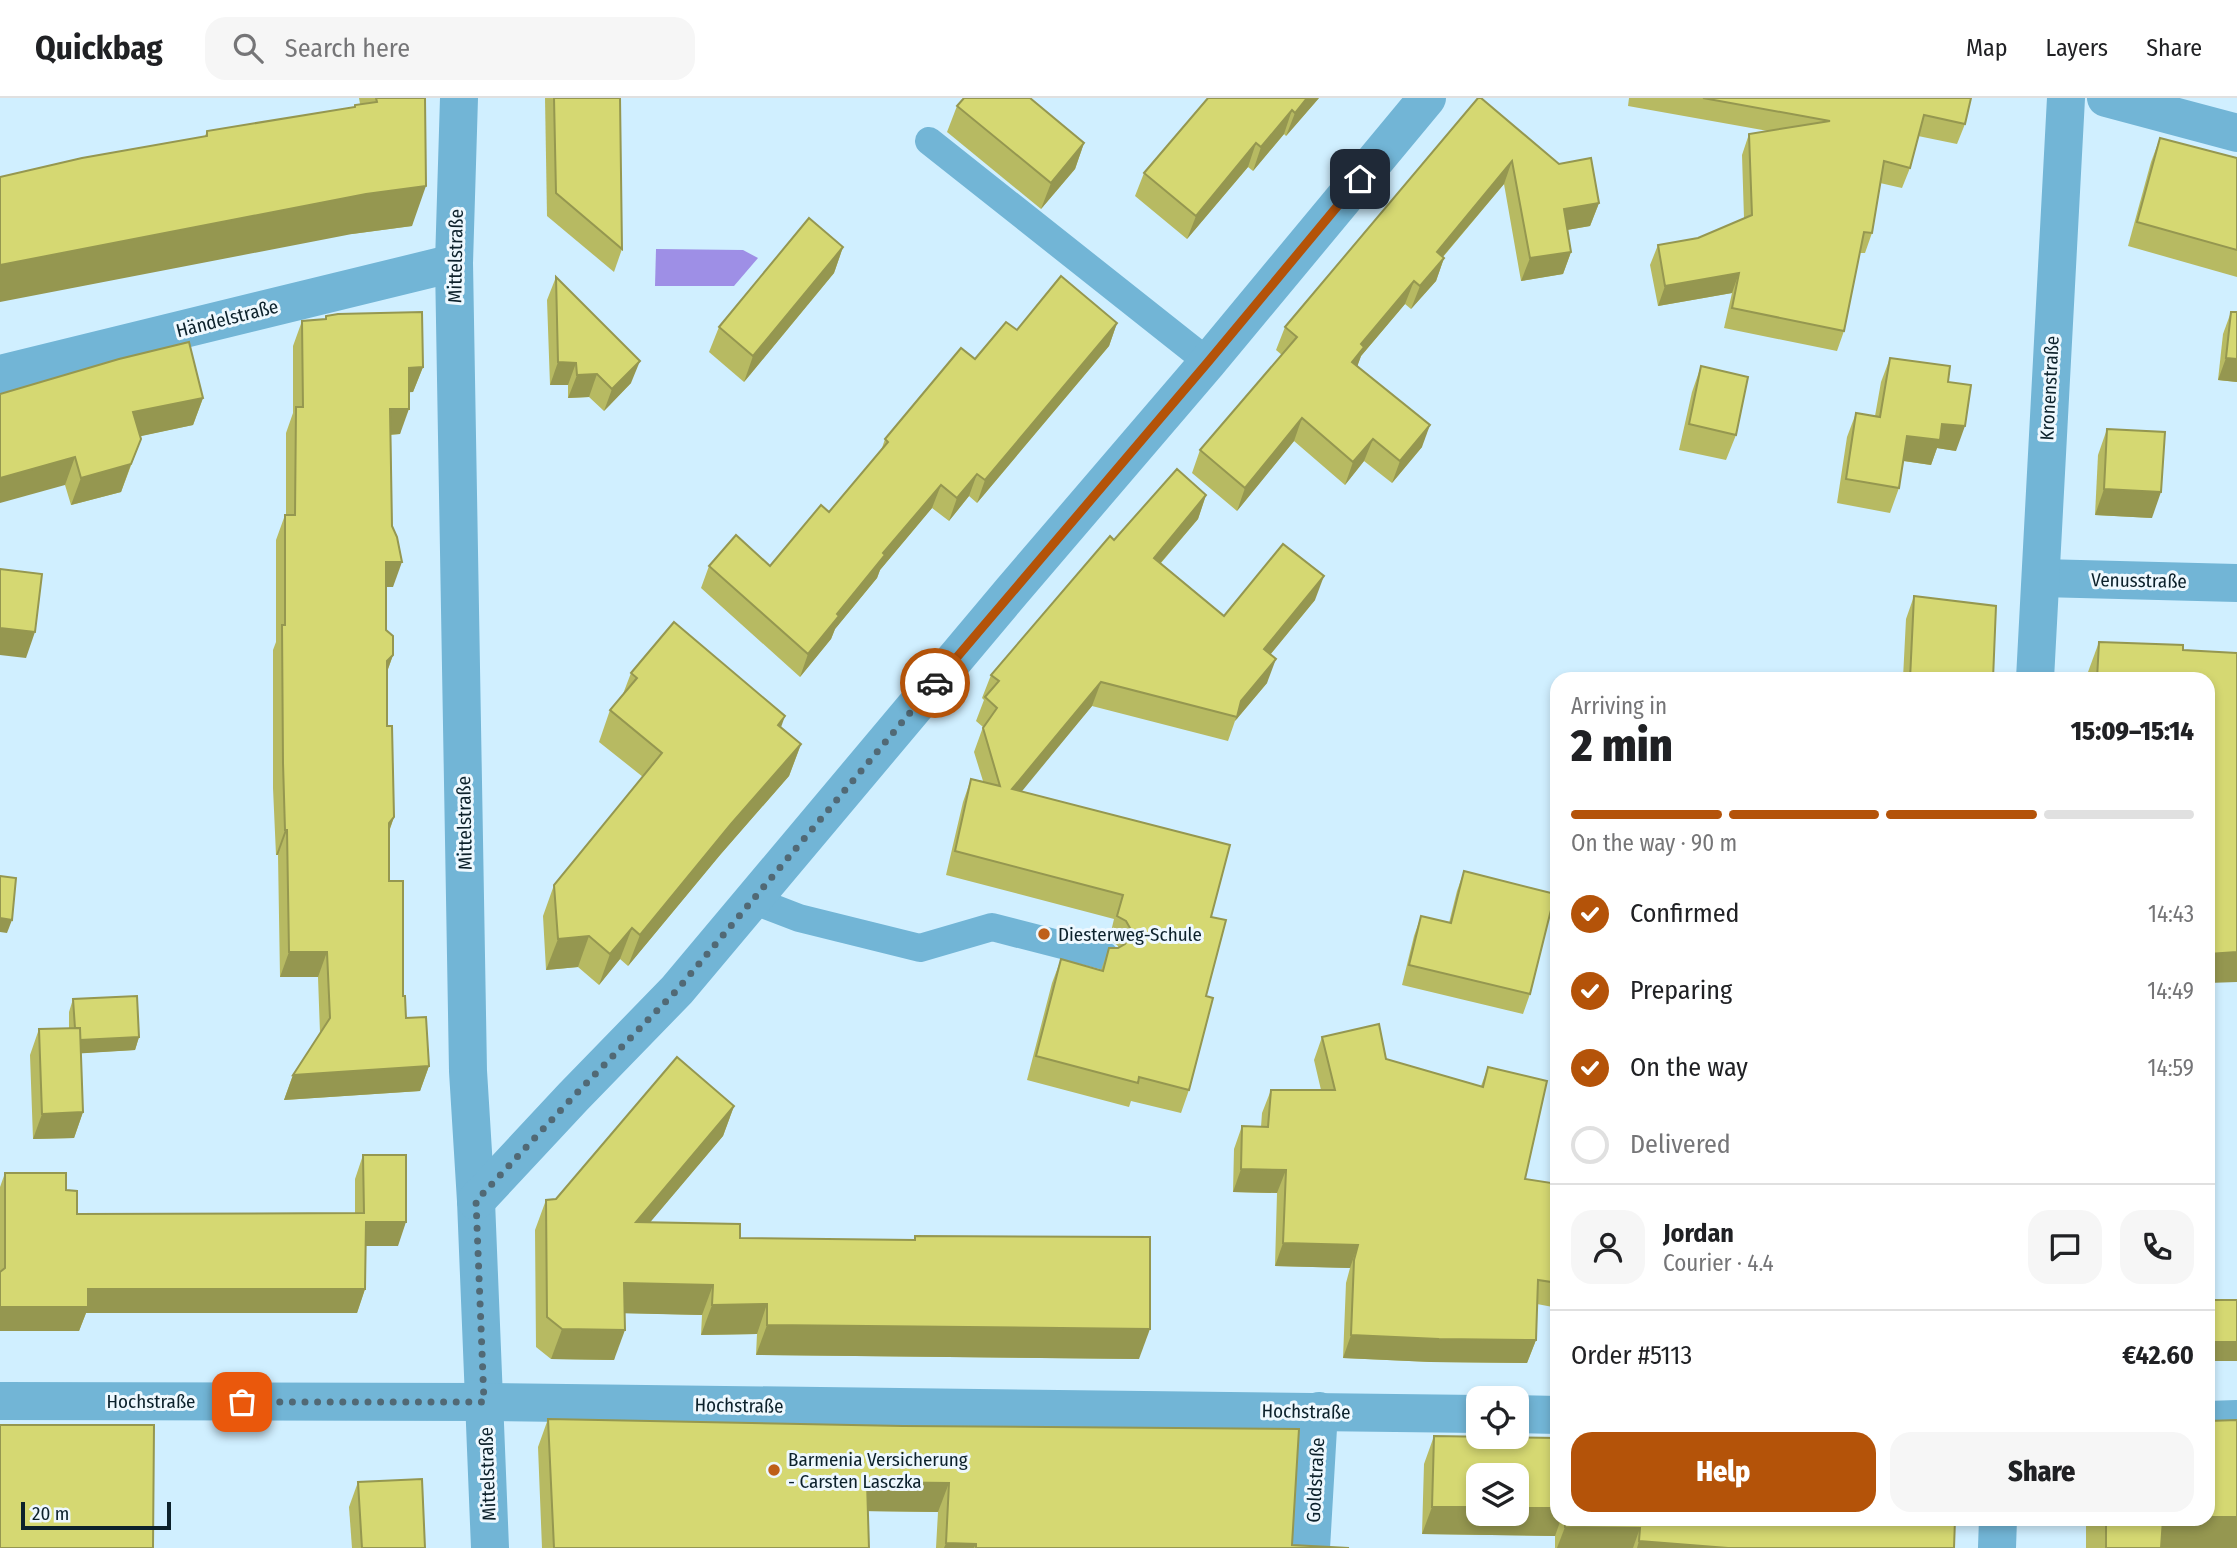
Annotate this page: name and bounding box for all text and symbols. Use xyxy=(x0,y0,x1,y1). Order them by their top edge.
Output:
search box xyxy=(205,17,695,80)
text: Quickbag xyxy=(35,28,163,68)
icon: search xyxy=(229,29,267,67)
text: Search here xyxy=(285,33,410,64)
text: Map xyxy=(1966,34,2008,62)
text: Layers xyxy=(2046,34,2108,62)
text: Share xyxy=(2146,34,2202,62)
pin xyxy=(1330,149,1390,209)
icon: home xyxy=(1341,160,1379,198)
street label: Mittelstraße xyxy=(443,209,468,303)
street label: Händelstraße xyxy=(174,295,281,342)
street label: Kronenstraße xyxy=(2035,335,2064,441)
street label: Venusstraße xyxy=(2091,568,2187,593)
courier xyxy=(900,648,970,718)
icon: car xyxy=(916,664,954,702)
text: Arriving in xyxy=(1571,692,1667,720)
text: 15:09–15:14 xyxy=(2071,716,2194,747)
text: 2 min xyxy=(1571,718,1673,773)
street label: Mittelstraße xyxy=(452,776,477,870)
text: On the way · 90 m xyxy=(1571,829,1737,857)
icon: check xyxy=(1571,895,1609,933)
text: Confirmed xyxy=(1630,898,1740,929)
text: 14:43 xyxy=(2148,900,2194,928)
place label: Diesterweg-Schule xyxy=(1058,923,1202,946)
marker: Diesterweg-Schule xyxy=(1036,926,1052,942)
icon: check xyxy=(1571,972,1609,1010)
text: Preparing xyxy=(1630,975,1732,1006)
text: 14:49 xyxy=(2147,977,2194,1005)
icon: check xyxy=(1571,1049,1609,1087)
text: On the way xyxy=(1630,1052,1748,1083)
text: 14:59 xyxy=(2148,1054,2194,1082)
text: Delivered xyxy=(1630,1129,1731,1160)
button: person xyxy=(1571,1210,1645,1284)
button: chat xyxy=(2028,1210,2102,1284)
button: phone xyxy=(2120,1210,2194,1284)
text: Jordan xyxy=(1663,1218,1734,1249)
text: Courier · 4.4 xyxy=(1663,1249,1774,1277)
text: Order #5113 xyxy=(1571,1340,1692,1371)
text: €42.60 xyxy=(2122,1340,2194,1371)
pin xyxy=(212,1372,272,1432)
icon: bag xyxy=(223,1383,261,1421)
map controls xyxy=(1466,1386,1529,1526)
button: locate xyxy=(1466,1386,1529,1449)
street label: Hochstraße xyxy=(107,1390,195,1413)
street label: Hochstraße xyxy=(694,1393,784,1418)
street label: Hochstraße xyxy=(1261,1399,1351,1424)
street label: Mittelstraße xyxy=(474,1427,501,1521)
button: Help xyxy=(1571,1432,1876,1512)
button: Share xyxy=(1890,1432,2194,1512)
street label: Goldstraße xyxy=(1302,1437,1329,1523)
place label: Barmenia Versicherung - Carsten Lasczka xyxy=(788,1448,968,1493)
marker: Barmenia Versicherung - Carsten Lasczka xyxy=(766,1462,782,1478)
button: layers xyxy=(1466,1463,1529,1526)
scale bar xyxy=(21,1499,172,1531)
text: 20 m xyxy=(32,1502,69,1525)

